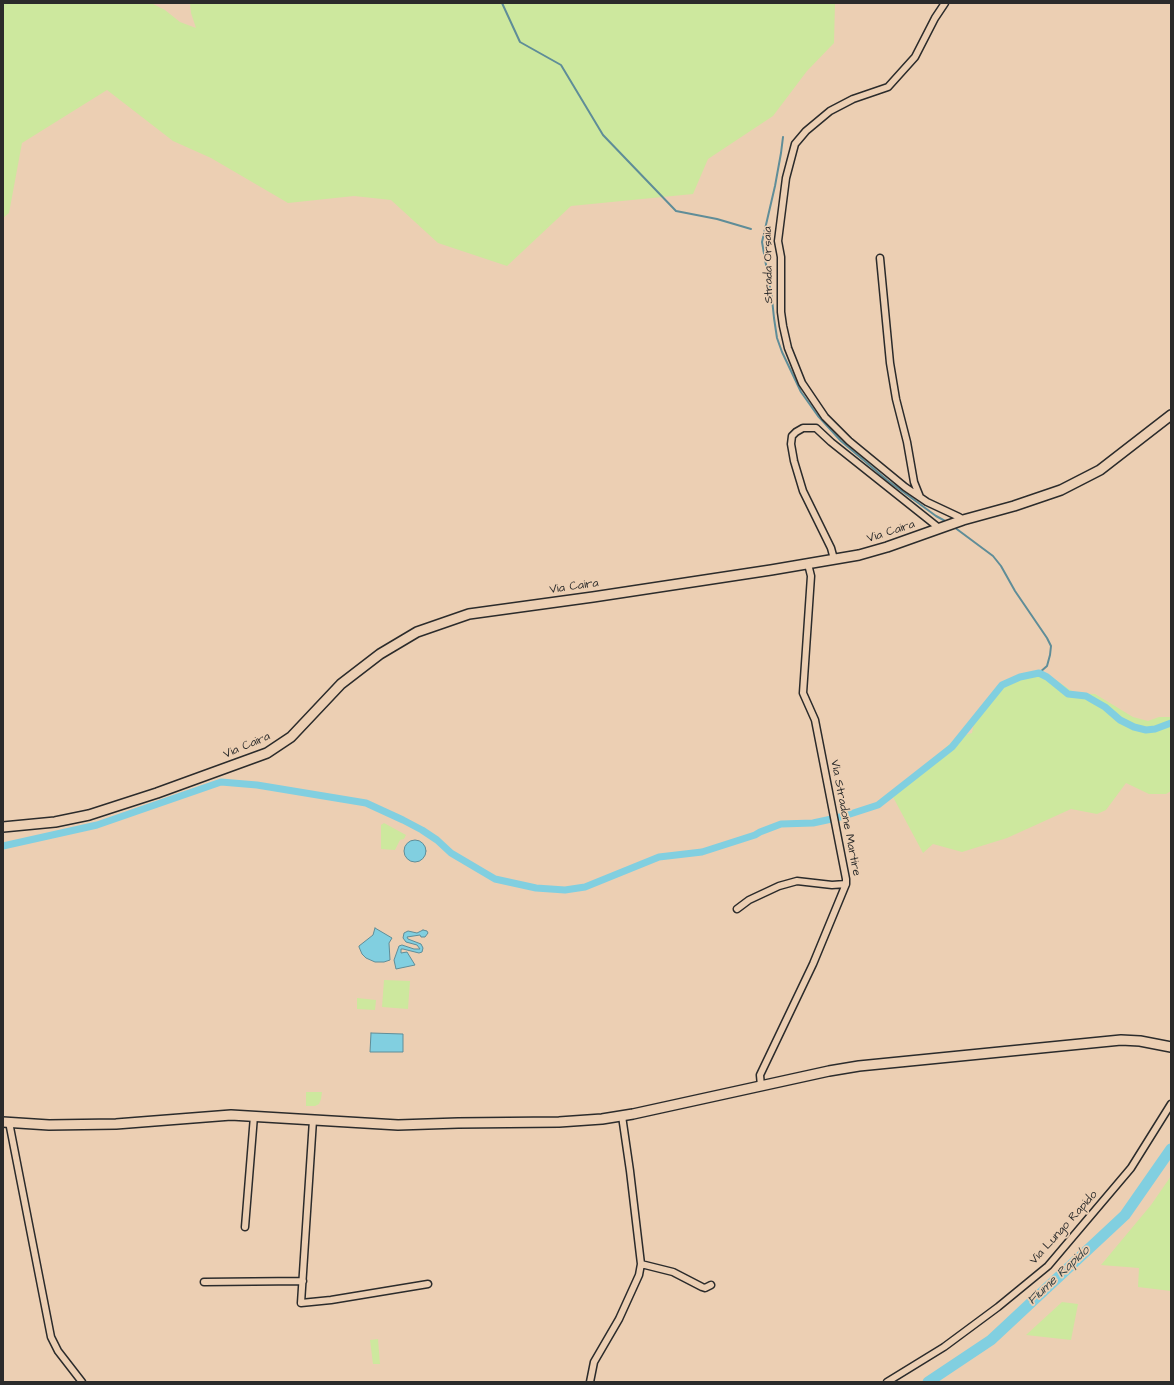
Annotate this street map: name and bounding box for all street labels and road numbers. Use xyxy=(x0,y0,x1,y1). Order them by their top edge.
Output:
street label: Strada Orsaia xyxy=(761,226,777,304)
street label: Via Caira xyxy=(865,518,917,546)
street label: Via Caira xyxy=(549,576,599,598)
street label: Via Caira xyxy=(221,730,273,762)
street label: Via Stradone Martire xyxy=(827,759,863,877)
street label: Via Lungo Rapido xyxy=(1027,1188,1101,1268)

